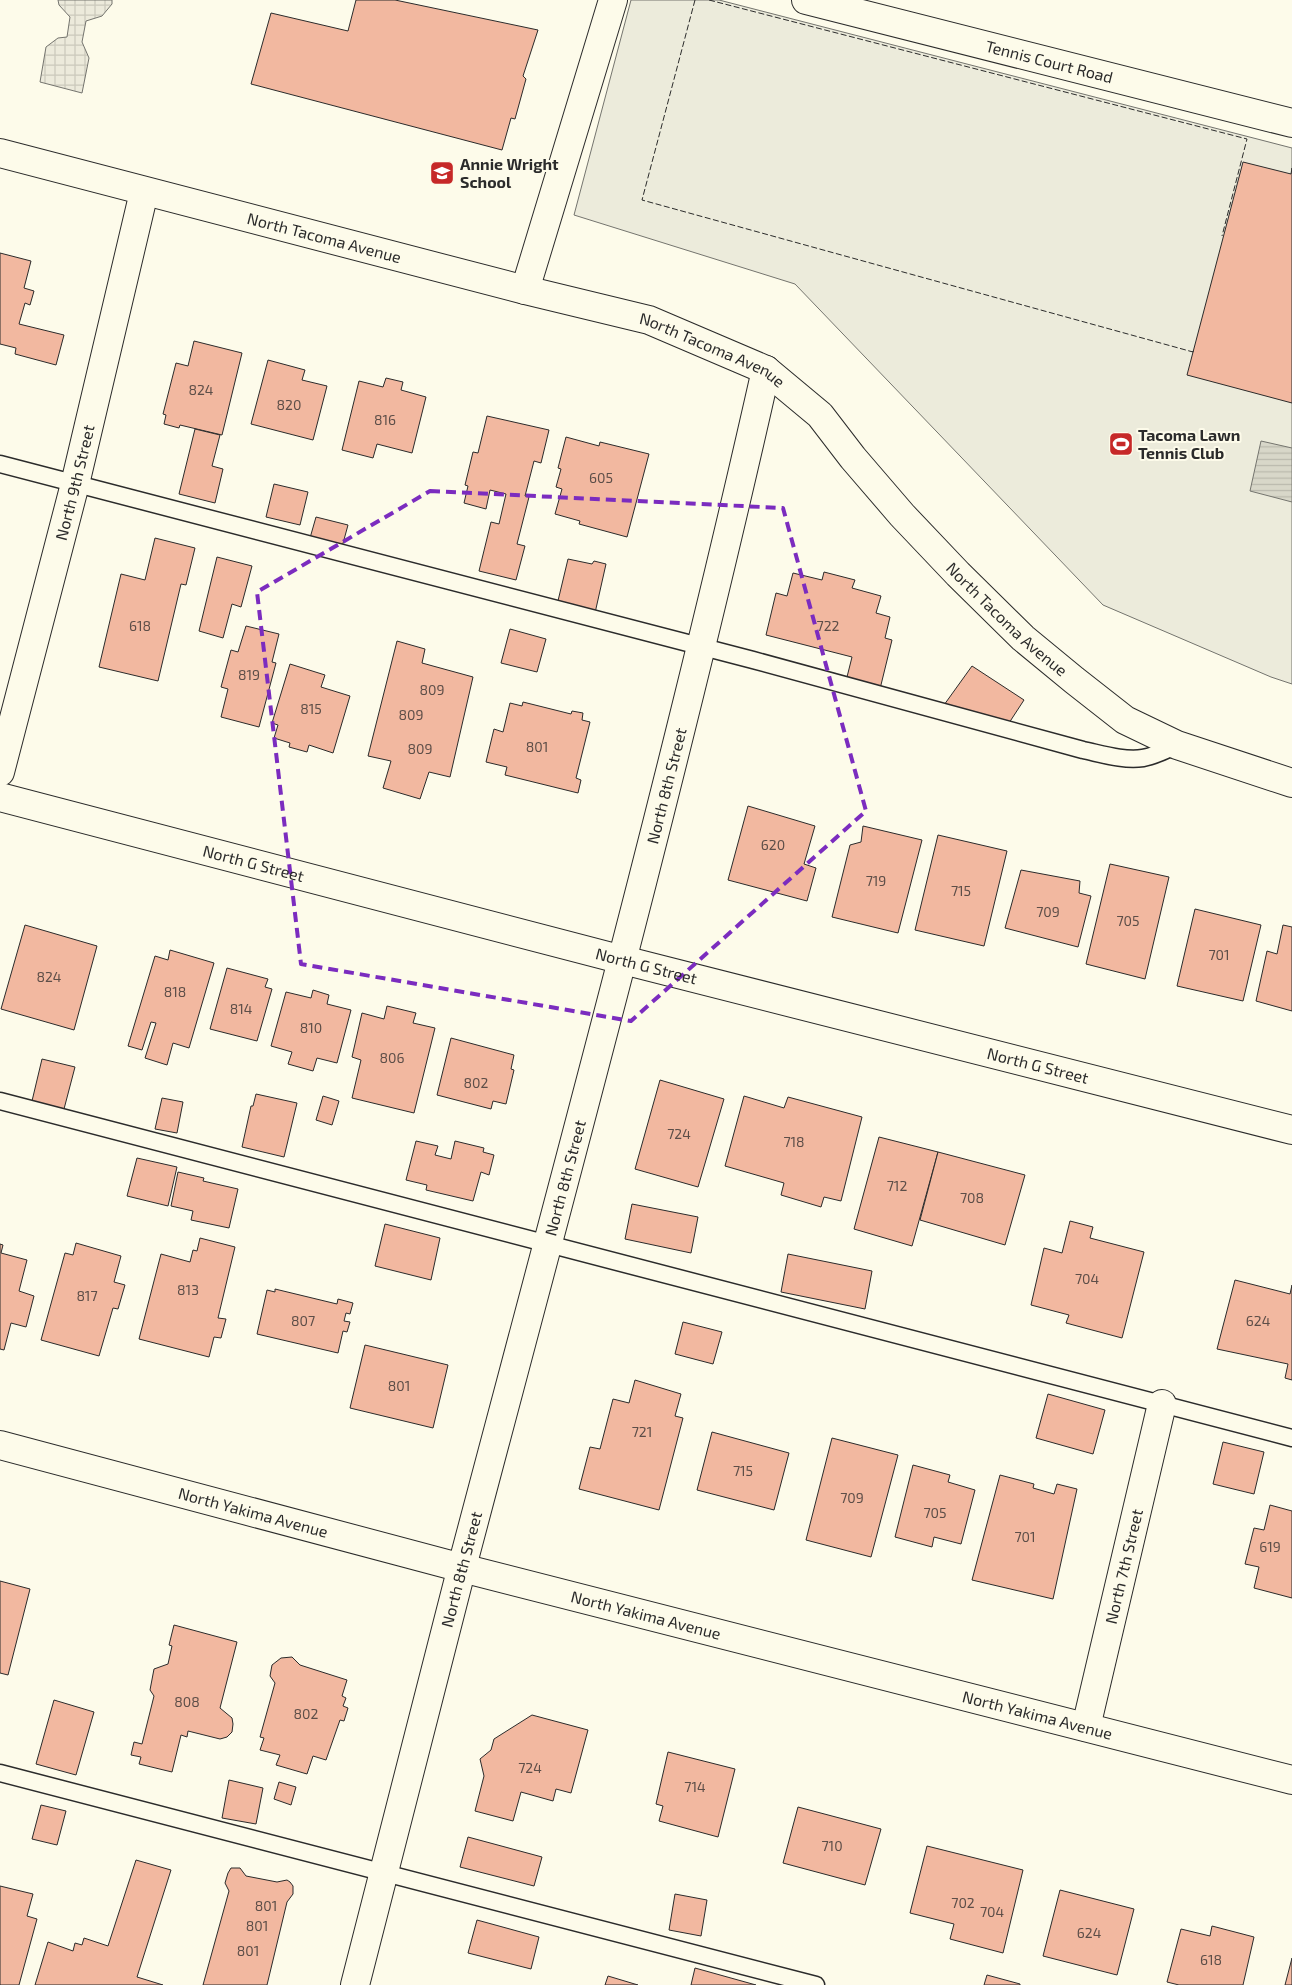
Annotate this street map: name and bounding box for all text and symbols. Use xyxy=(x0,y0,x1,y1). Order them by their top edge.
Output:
street label: Tennis Court Road xyxy=(984,36,1115,86)
place label: Annie Wright School xyxy=(460,154,559,191)
school or university icon: Annie Wright School xyxy=(429,160,455,186)
street label: North Tacoma Avenue xyxy=(245,208,403,266)
street label: North Tacoma Avenue xyxy=(638,308,789,391)
house number: 824 xyxy=(189,381,213,398)
house number: 820 xyxy=(277,396,301,413)
house number: 816 xyxy=(374,411,396,428)
street label: North 9th Street xyxy=(51,423,98,542)
place label: Tacoma Lawn Tennis Club xyxy=(1138,425,1240,462)
sports icon: Tacoma Lawn Tennis Club xyxy=(1108,431,1134,457)
house number: 605 xyxy=(589,469,613,486)
street label: North Tacoma Avenue xyxy=(943,558,1072,680)
house number: 618 xyxy=(129,617,151,634)
house number: 722 xyxy=(817,617,840,634)
house number: 819 xyxy=(238,666,260,683)
house number: 809 xyxy=(420,681,444,698)
house number: 815 xyxy=(300,700,322,717)
house number: 809 xyxy=(399,706,423,723)
street label: North 8th Street xyxy=(642,726,690,846)
house number: 801 xyxy=(526,738,548,755)
house number: 809 xyxy=(408,740,432,757)
house number: 620 xyxy=(761,836,785,853)
street label: North G Street xyxy=(201,840,306,885)
house number: 719 xyxy=(866,872,886,889)
house number: 715 xyxy=(951,882,971,899)
house number: 709 xyxy=(1036,903,1060,920)
house number: 705 xyxy=(1116,912,1140,929)
street label: North G Street xyxy=(594,943,699,987)
house number: 701 xyxy=(1208,946,1230,963)
house number: 824 xyxy=(37,968,61,985)
house number: 818 xyxy=(164,983,186,1000)
house number: 814 xyxy=(230,1000,252,1017)
house number: 810 xyxy=(300,1019,322,1036)
street label: North G Street xyxy=(985,1043,1091,1087)
house number: 806 xyxy=(380,1049,404,1066)
house number: 802 xyxy=(464,1074,489,1091)
street label: North 8th Street xyxy=(540,1118,589,1238)
house number: 724 xyxy=(667,1125,691,1142)
house number: 718 xyxy=(783,1133,805,1150)
house number: 712 xyxy=(887,1177,907,1194)
house number: 708 xyxy=(960,1189,984,1206)
house number: 704 xyxy=(1075,1270,1099,1287)
house number: 813 xyxy=(177,1281,199,1298)
house number: 817 xyxy=(76,1287,98,1304)
house number: 807 xyxy=(291,1312,315,1329)
house number: 624 xyxy=(1246,1312,1270,1329)
house number: 801 xyxy=(388,1377,410,1394)
house number: 721 xyxy=(632,1423,652,1440)
house number: 715 xyxy=(733,1462,753,1479)
street label: North Yakima Avenue xyxy=(176,1483,330,1541)
house number: 709 xyxy=(840,1489,864,1506)
house number: 705 xyxy=(923,1504,947,1521)
street label: North 7th Street xyxy=(1101,1507,1146,1626)
street label: North 8th Street xyxy=(437,1509,485,1629)
house number: 701 xyxy=(1014,1528,1036,1545)
house number: 619 xyxy=(1259,1538,1281,1555)
street label: North Yakima Avenue xyxy=(569,1586,723,1643)
street label: North Yakima Avenue xyxy=(961,1686,1115,1743)
house number: 808 xyxy=(174,1693,200,1710)
house number: 802 xyxy=(294,1705,319,1722)
house number: 724 xyxy=(518,1759,542,1776)
house number: 714 xyxy=(684,1778,706,1795)
house number: 710 xyxy=(821,1837,843,1854)
house number: 702 xyxy=(951,1894,975,1911)
house number: 801 xyxy=(255,1897,277,1914)
house number: 704 xyxy=(980,1903,1004,1920)
house number: 801 xyxy=(246,1917,268,1934)
house number: 624 xyxy=(1077,1924,1101,1941)
house number: 801 xyxy=(237,1942,259,1959)
house number: 618 xyxy=(1200,1951,1222,1968)

